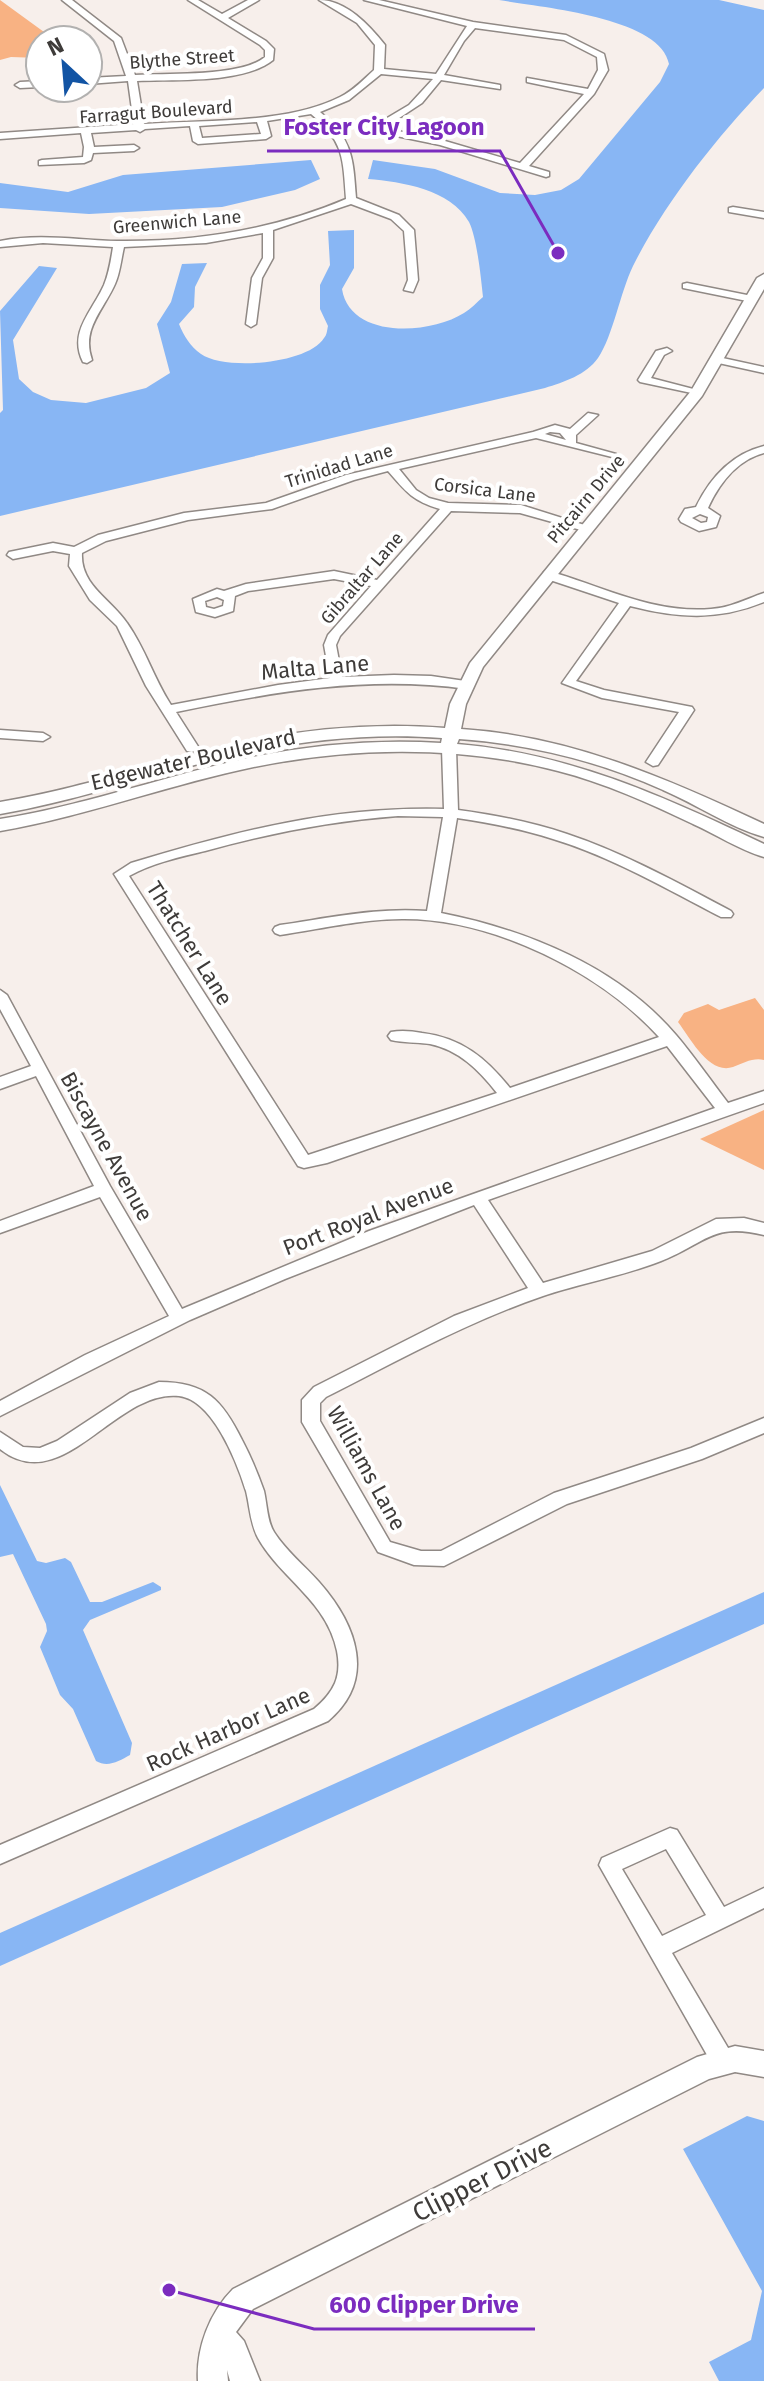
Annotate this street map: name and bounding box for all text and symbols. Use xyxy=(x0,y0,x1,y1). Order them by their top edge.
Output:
north arrow xyxy=(24,24,104,104)
text: N xyxy=(43,31,68,62)
street label: Blythe Street xyxy=(129,44,236,74)
street label: Farragut Boulevard xyxy=(79,96,233,128)
callout: Foster City Lagoon xyxy=(267,103,500,151)
text: Foster City Lagoon xyxy=(283,113,485,141)
street label: Greenwich Lane xyxy=(112,205,242,239)
street label: Trinidad Lane xyxy=(282,439,396,493)
street label: Pitcairn Drive xyxy=(542,450,630,548)
street label: Corsica Lane xyxy=(433,473,537,507)
street label: Gibraltar Lane xyxy=(316,527,408,629)
street label: Malta Lane xyxy=(260,649,370,686)
street label: Edgewater Boulevard xyxy=(88,723,298,796)
street label: Thatcher Lane xyxy=(141,876,238,1010)
street label: Biscayne Avenue xyxy=(54,1067,159,1226)
street label: Port Royal Avenue xyxy=(279,1172,457,1261)
street label: Williams Lane xyxy=(321,1401,412,1535)
street label: Rock Harbor Lane xyxy=(142,1681,314,1778)
street label: Clipper Drive xyxy=(407,2132,557,2229)
callout: 600 Clipper Drive xyxy=(314,2281,535,2329)
text: 600 Clipper Drive xyxy=(329,2291,519,2319)

